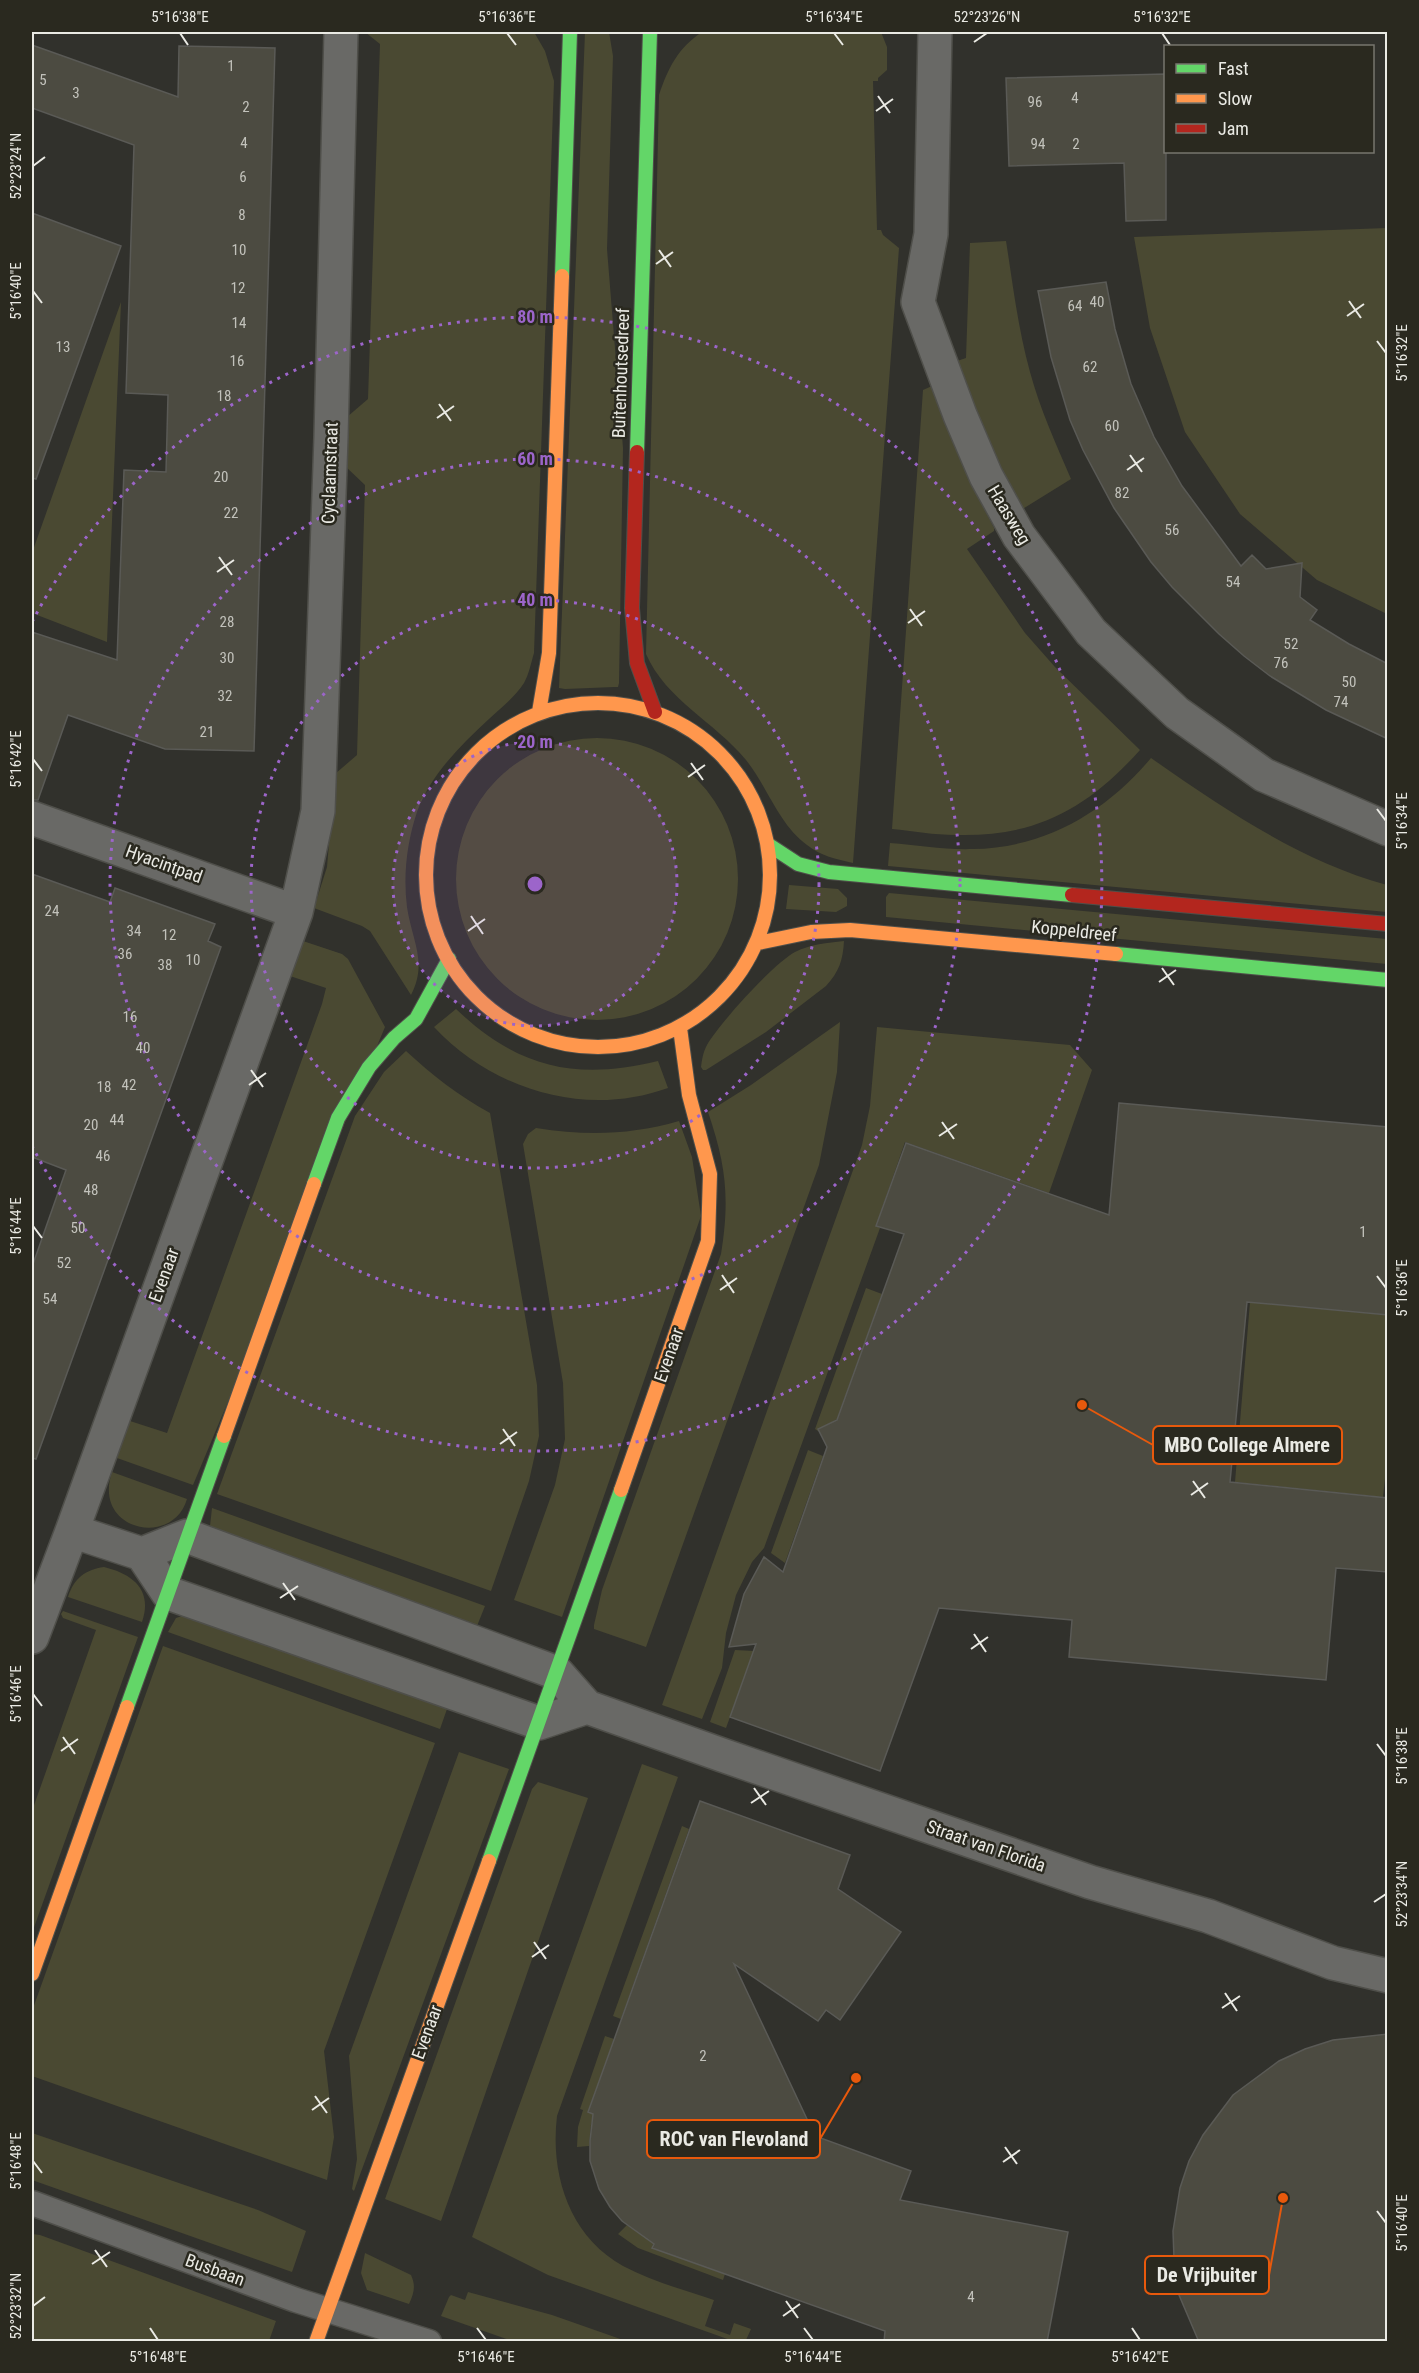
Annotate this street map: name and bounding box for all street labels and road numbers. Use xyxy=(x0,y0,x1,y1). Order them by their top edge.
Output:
street label: Buitenhoutsedreef xyxy=(608,307,633,438)
street label: Cyclaamstraat xyxy=(317,422,342,524)
street label: Haasweg xyxy=(984,481,1035,548)
street label: Hyacintpad xyxy=(123,840,205,887)
street label: Koppeldreef xyxy=(1030,916,1118,945)
street label: Evenaar xyxy=(144,1244,183,1305)
street label: Evenaar xyxy=(649,1324,688,1385)
street label: Straat van Florida xyxy=(924,1815,1048,1876)
street label: Evenaar xyxy=(407,2001,446,2062)
street label: Busbaan xyxy=(183,2249,248,2290)

